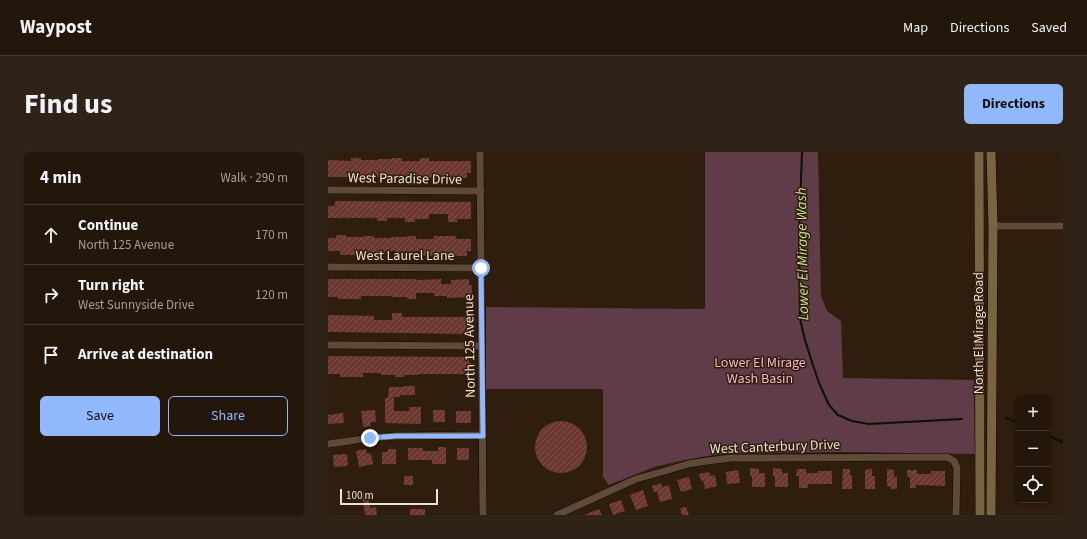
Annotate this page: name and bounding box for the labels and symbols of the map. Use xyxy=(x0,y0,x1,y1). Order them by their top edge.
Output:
street label: West Paradise Drive xyxy=(348,168,462,190)
water label: Lower El Mirage Wash xyxy=(791,187,814,321)
street label: West Laurel Lane xyxy=(355,246,455,266)
route start xyxy=(472,259,490,277)
street label: North El Mirage Road xyxy=(969,272,989,394)
street label: North 125 Avenue xyxy=(459,294,481,398)
park label: Lower El Mirage Wash Basin xyxy=(714,353,806,389)
route end xyxy=(361,429,379,447)
street label: West Canterbury Drive xyxy=(710,435,841,459)
scale bar xyxy=(340,487,438,506)

